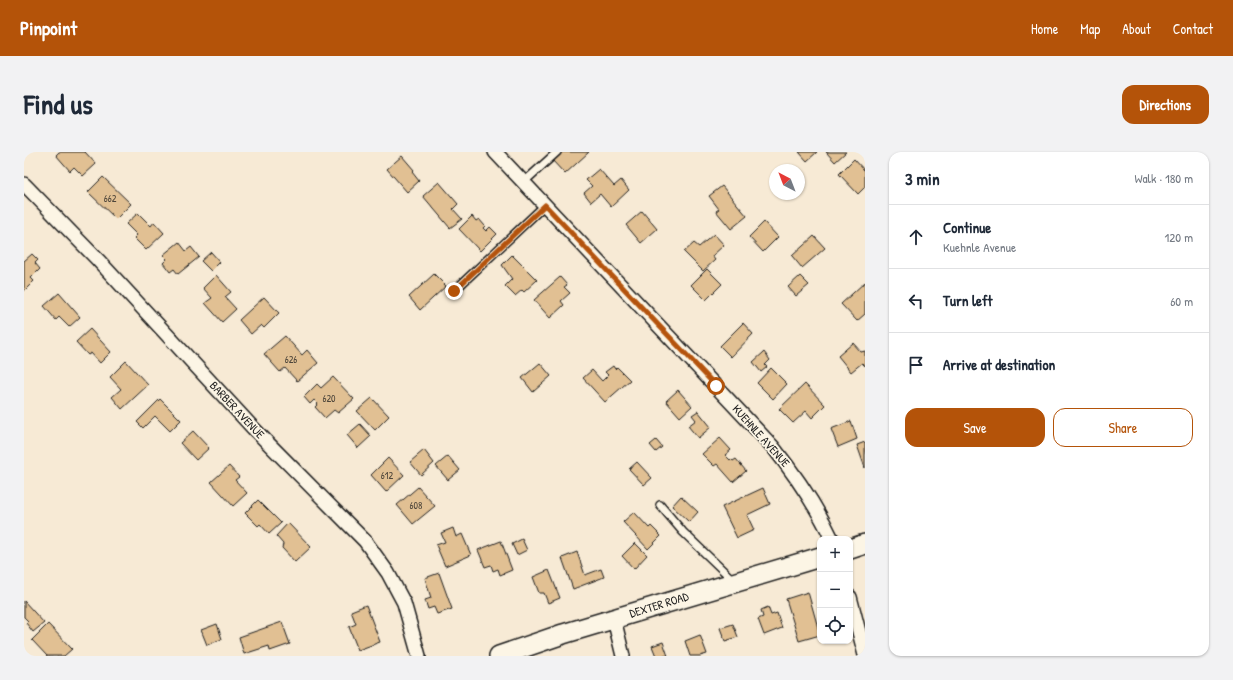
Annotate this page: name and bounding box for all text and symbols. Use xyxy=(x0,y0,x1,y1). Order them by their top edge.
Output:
text: Pinpoint xyxy=(20,15,77,41)
text: Home xyxy=(1031,19,1058,38)
text: Map xyxy=(1080,19,1100,38)
text: About xyxy=(1122,19,1151,38)
text: Contact xyxy=(1173,19,1213,38)
text: Find us xyxy=(24,85,93,123)
button: Directions xyxy=(1122,85,1209,124)
north arrow xyxy=(769,164,805,200)
text: 3 min xyxy=(905,167,940,190)
text: Walk · 180 m xyxy=(1134,169,1193,187)
house number: 662 xyxy=(104,192,117,205)
text: Continue xyxy=(943,217,991,238)
icon: ahead xyxy=(905,226,927,248)
text: 120 m xyxy=(1165,228,1193,246)
text: Kuehnle Avenue xyxy=(943,238,1016,256)
route end xyxy=(445,282,463,300)
icon: left xyxy=(905,290,927,312)
text: Turn left xyxy=(943,290,993,311)
text: 60 m xyxy=(1170,292,1193,310)
house number: 626 xyxy=(285,353,297,366)
icon: arrive xyxy=(905,354,927,376)
text: Arrive at destination xyxy=(943,354,1055,375)
street label: BARBER AVENUE xyxy=(206,377,269,443)
route start xyxy=(707,377,725,395)
house number: 620 xyxy=(322,392,336,405)
street label: KUEHNLE AVENUE xyxy=(729,401,795,471)
button: Save xyxy=(905,408,1045,447)
button: Share xyxy=(1053,408,1193,447)
house number: 612 xyxy=(381,469,393,482)
house number: 608 xyxy=(410,499,422,512)
map controls xyxy=(817,536,853,644)
button: + xyxy=(817,536,853,572)
button: − xyxy=(817,572,853,608)
street label: DEXTER ROAD xyxy=(627,587,691,622)
button: locate xyxy=(817,608,853,644)

